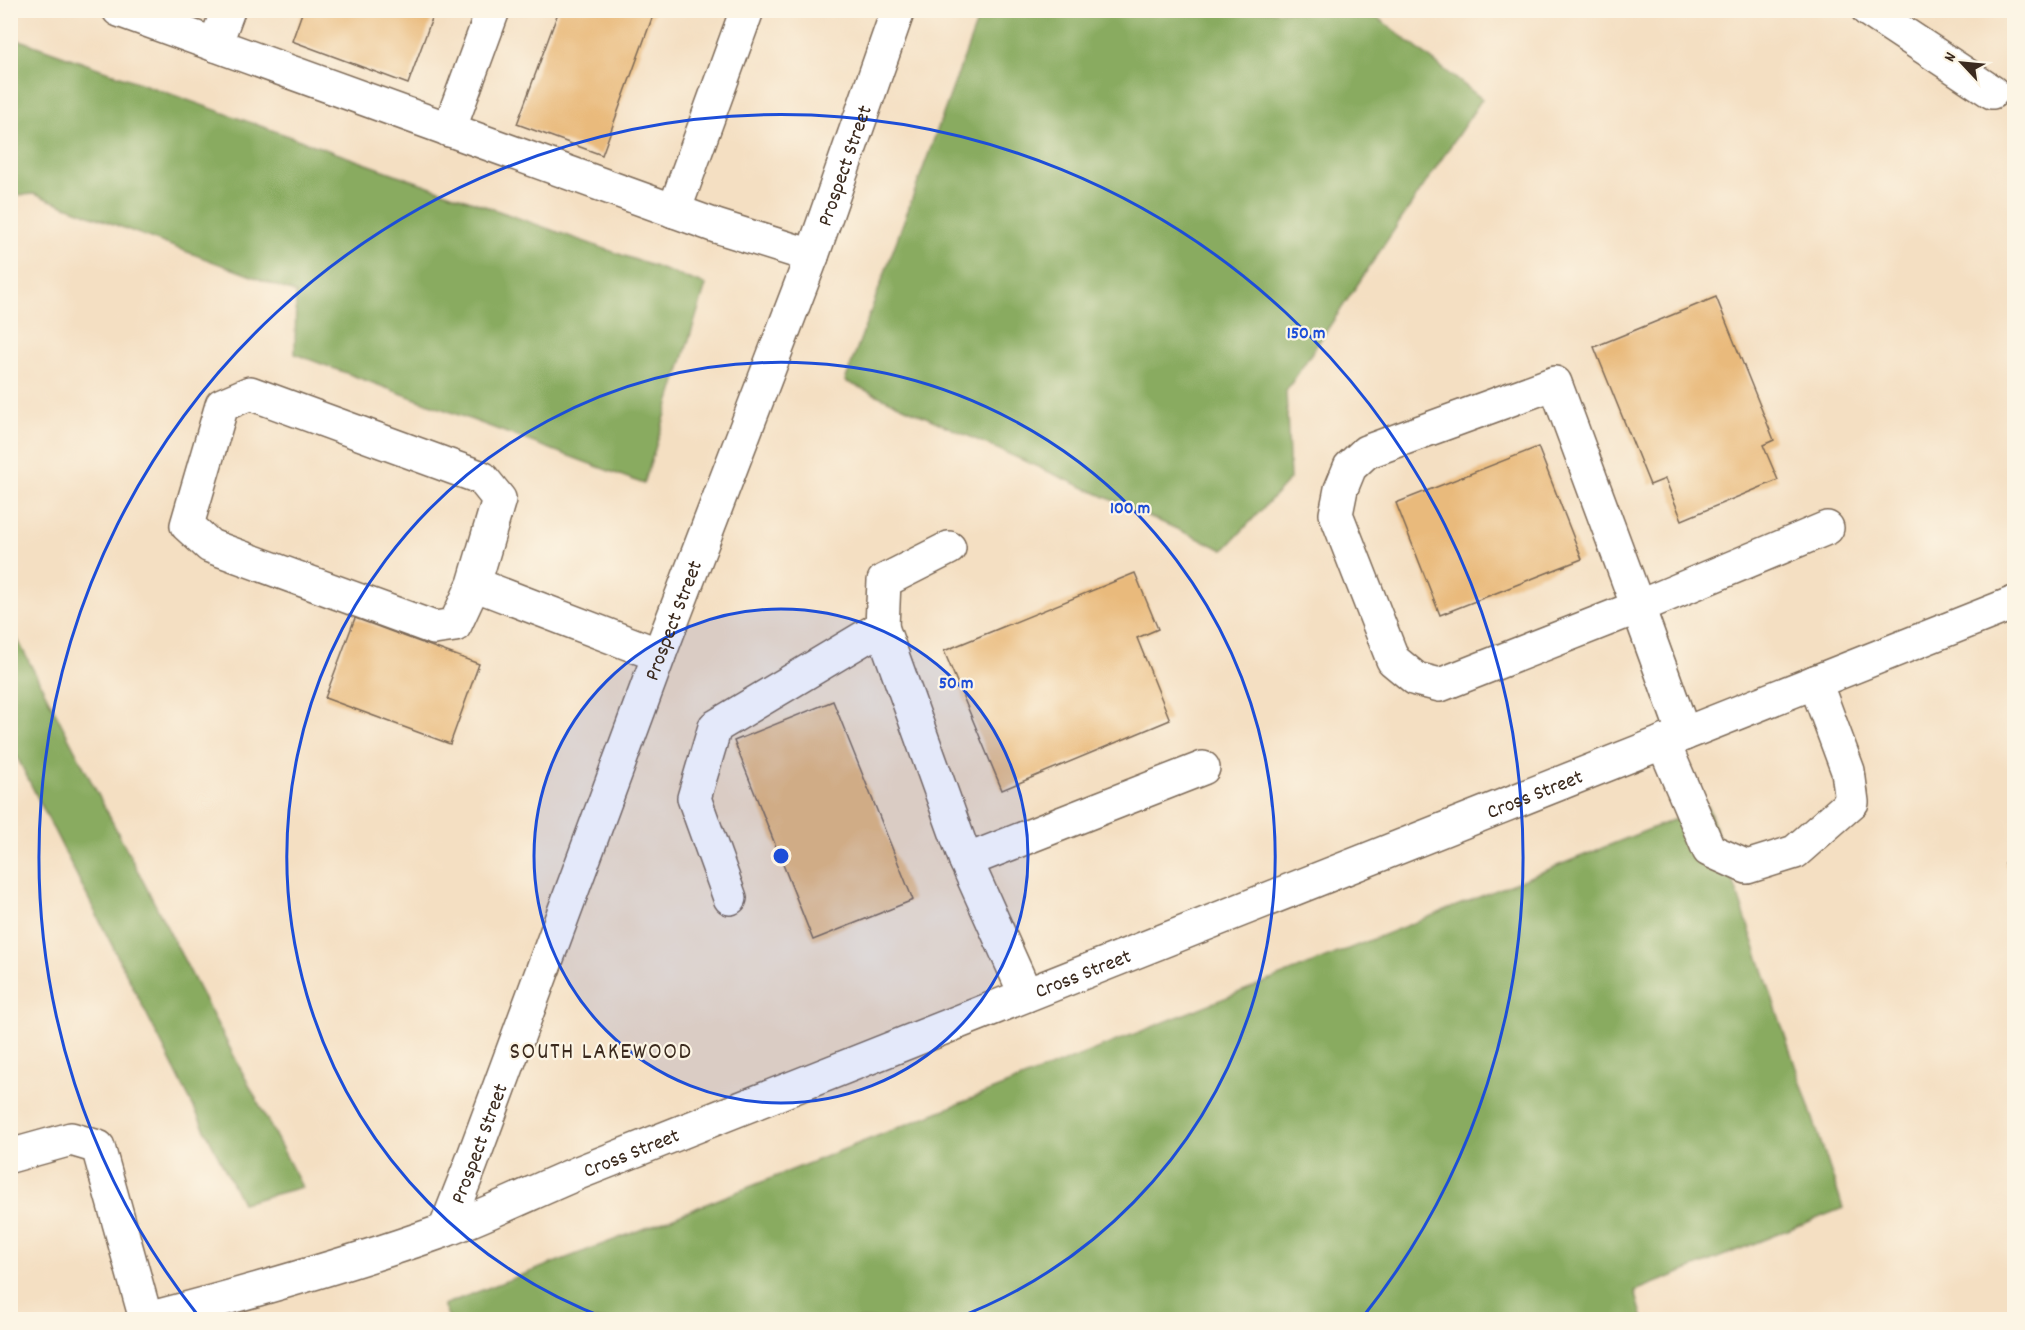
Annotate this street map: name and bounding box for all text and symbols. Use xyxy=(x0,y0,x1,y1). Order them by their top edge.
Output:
north arrow xyxy=(1932,33,1992,93)
text: N xyxy=(1939,49,1963,66)
street label: Prospect Street xyxy=(812,101,882,231)
text: 150 m xyxy=(1287,322,1325,347)
text: 100 m xyxy=(1110,497,1150,522)
street label: Prospect Street xyxy=(639,556,712,685)
text: 50 m xyxy=(939,672,973,697)
street label: Cross Street xyxy=(1483,763,1588,829)
centre of rings xyxy=(771,846,791,866)
street label: Cross Street xyxy=(1031,943,1137,1008)
district label: SOUTH LAKEWOOD xyxy=(510,1036,692,1070)
street label: Prospect Street xyxy=(445,1080,518,1209)
street label: Cross Street xyxy=(580,1122,685,1187)

